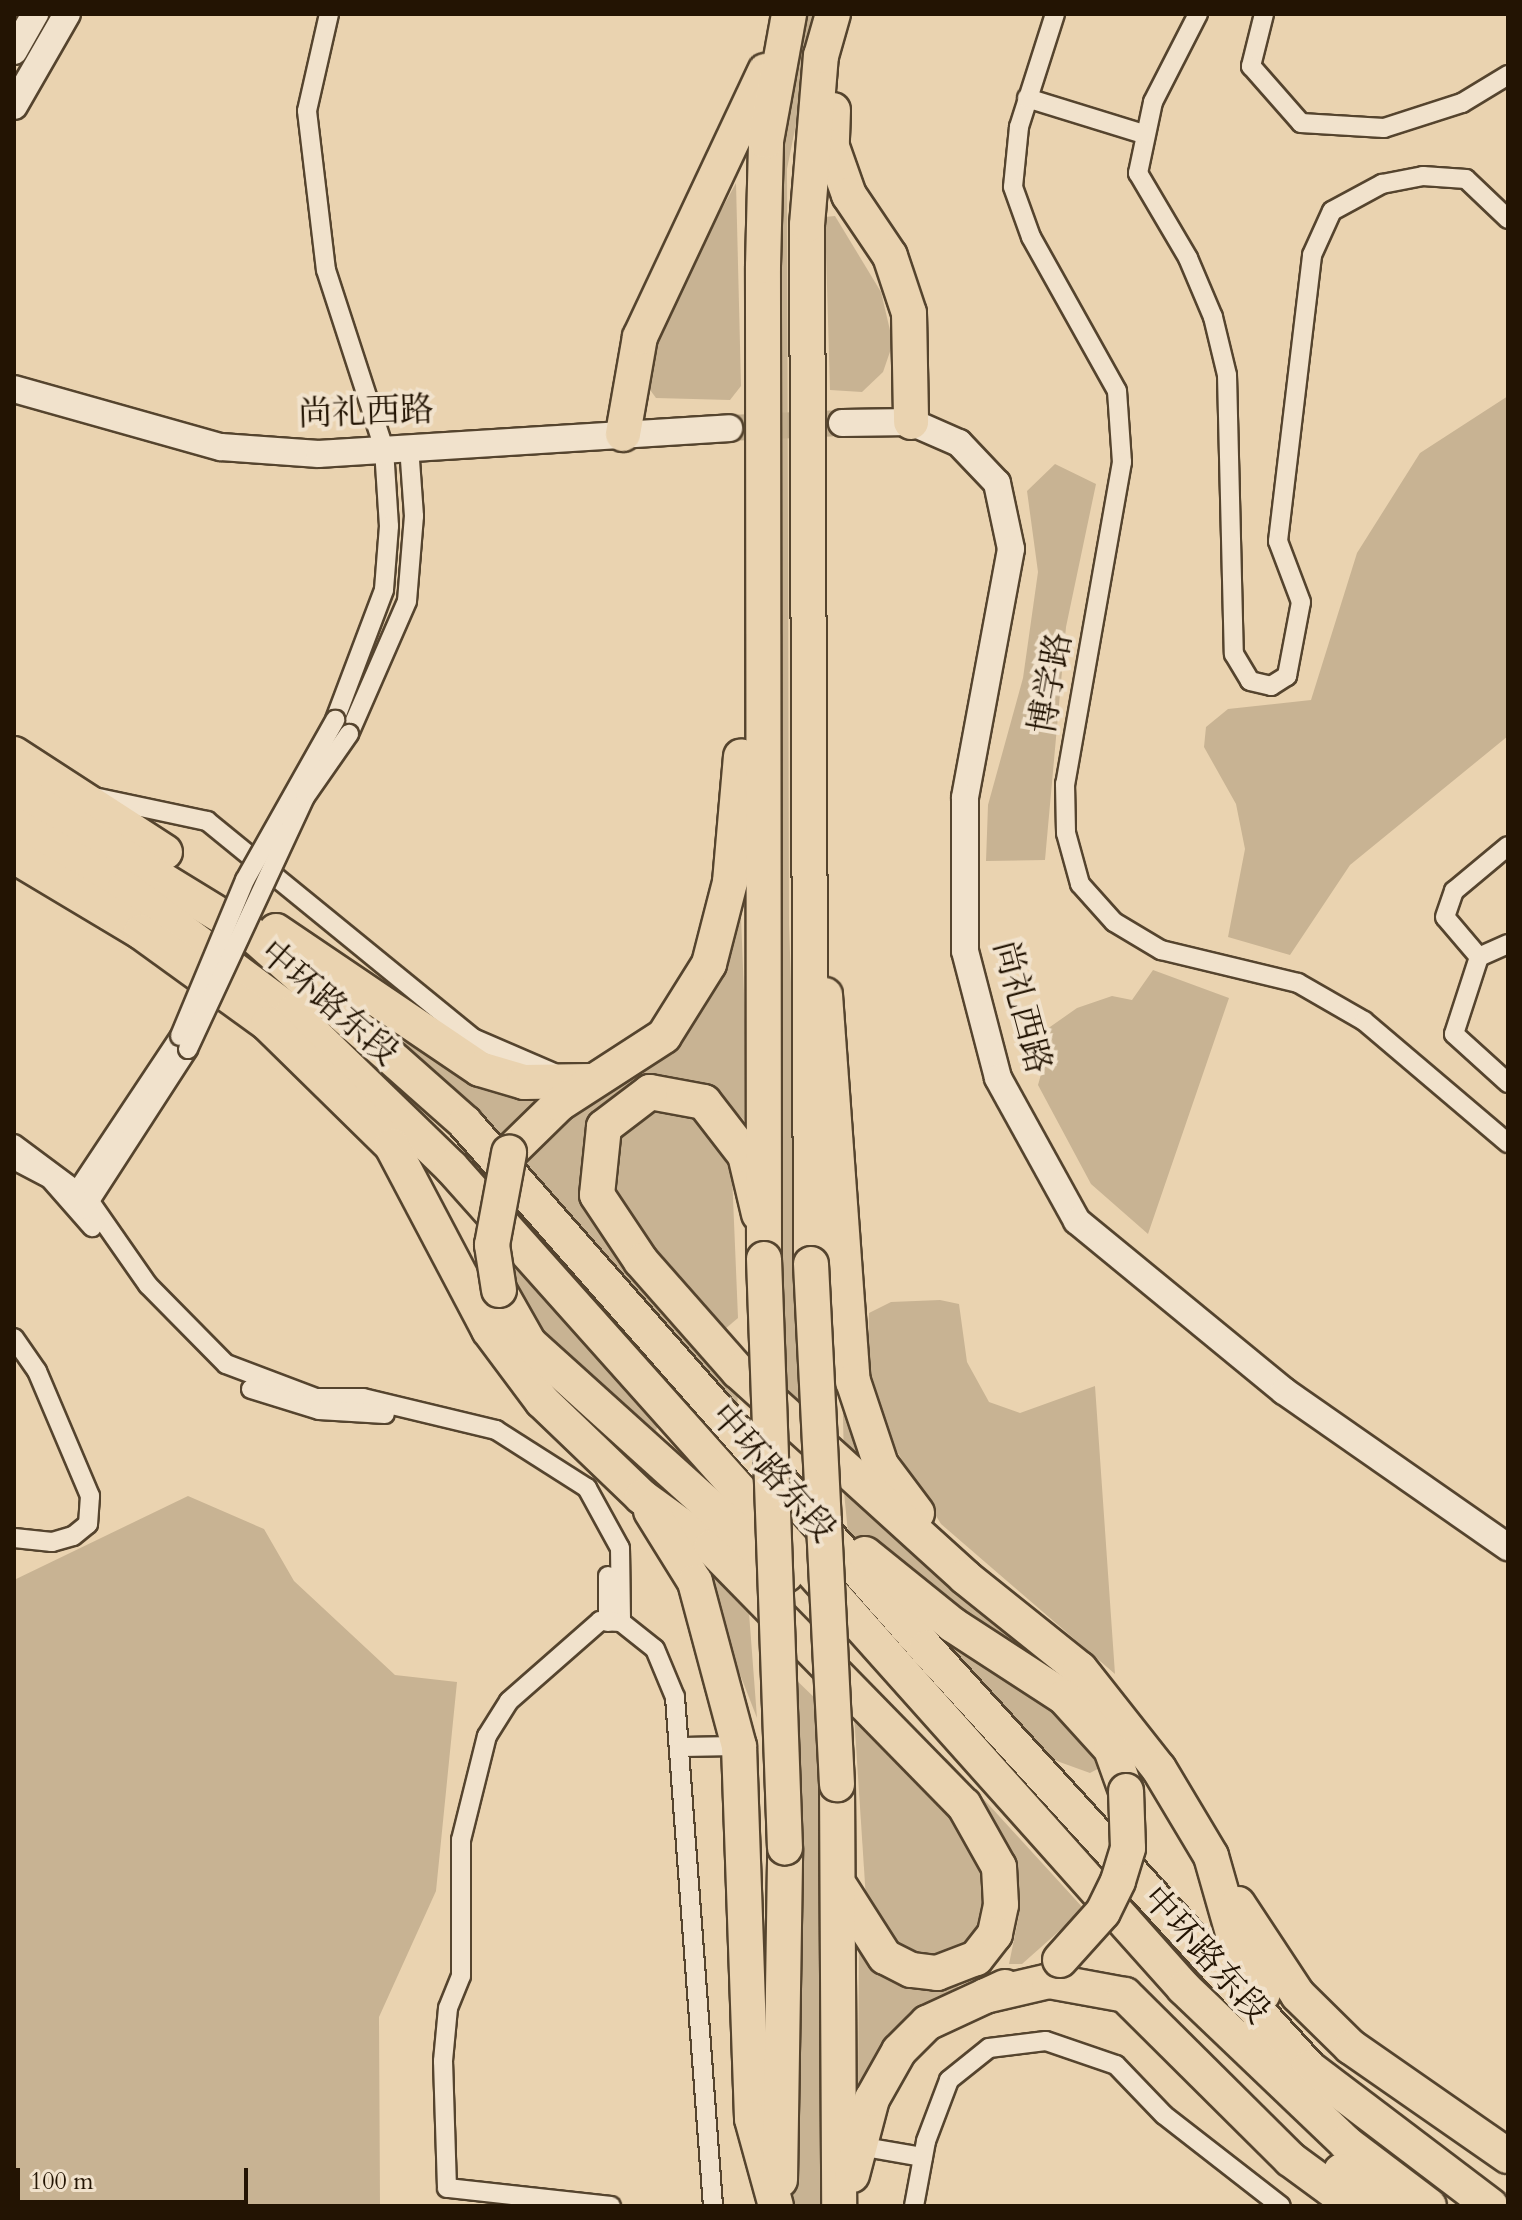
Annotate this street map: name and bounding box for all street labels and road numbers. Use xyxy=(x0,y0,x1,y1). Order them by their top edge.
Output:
street label: 尚礼西路 xyxy=(297,389,435,435)
street label: 博学路 xyxy=(1022,629,1080,737)
street label: 中环路东段 xyxy=(251,932,407,1074)
street label: 尚礼西路 xyxy=(985,936,1059,1078)
street label: 中环路东段 xyxy=(702,1395,844,1551)
street label: 中环路东段 xyxy=(1134,1878,1278,2032)

